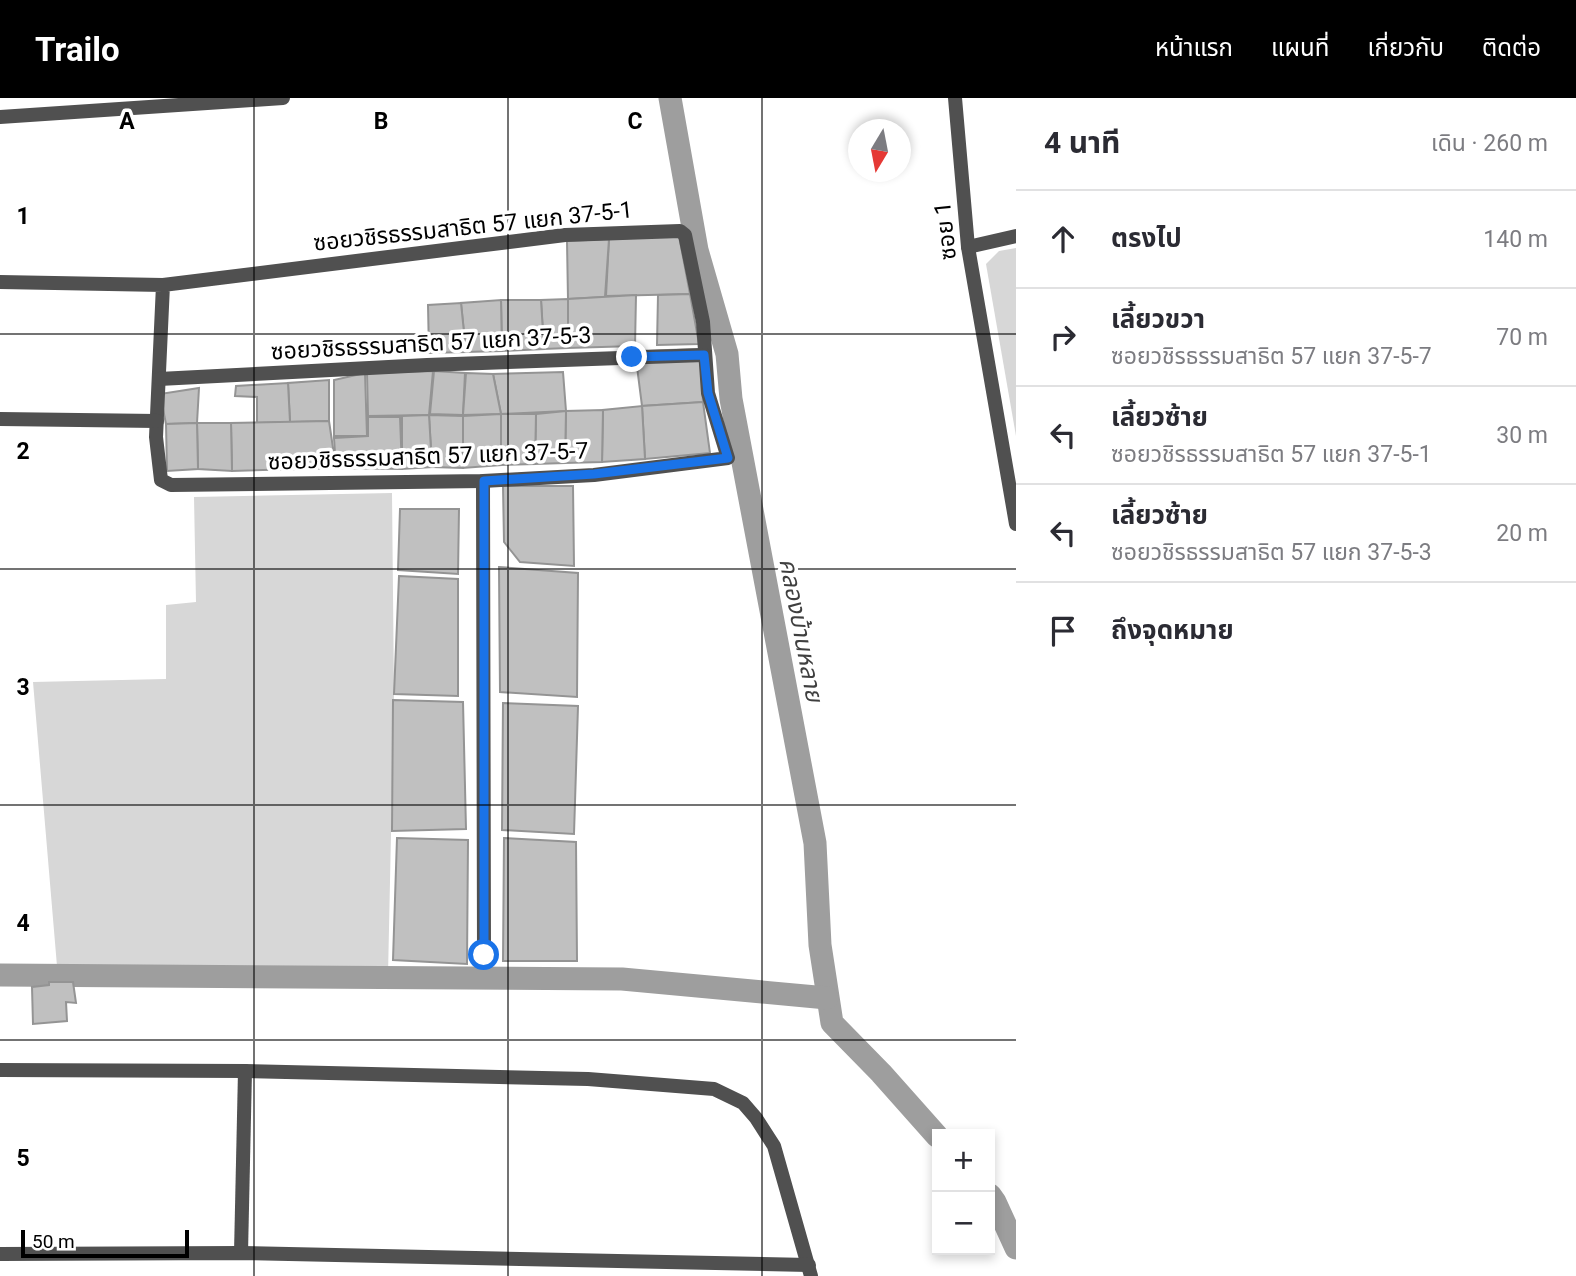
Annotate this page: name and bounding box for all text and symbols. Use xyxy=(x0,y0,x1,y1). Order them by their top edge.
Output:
text: Trailo xyxy=(35,30,120,69)
text: หน้าแรก xyxy=(1155,34,1233,62)
text: แผนที่ xyxy=(1271,34,1329,62)
text: เกี่ยวกับ xyxy=(1367,34,1444,62)
text: ติดต่อ xyxy=(1482,34,1541,62)
text: A xyxy=(119,108,135,135)
text: B xyxy=(374,108,388,135)
text: C xyxy=(627,108,643,135)
north arrow xyxy=(848,119,911,182)
text: 4 นาที xyxy=(1044,125,1120,160)
text: เดิน · 260 m xyxy=(1431,130,1548,157)
street label: ซอยวชิรธรรมสาธิต 57 แยก 37-5-1 xyxy=(312,196,634,257)
street label: ซอย 1 xyxy=(929,201,962,261)
text: 1 xyxy=(16,203,30,230)
icon: ahead xyxy=(1044,220,1082,258)
text: ตรงไป xyxy=(1111,223,1182,253)
text: 140 m xyxy=(1483,226,1548,253)
text: เลี้ยวขวา xyxy=(1111,304,1205,334)
icon: right xyxy=(1044,318,1082,356)
street label: ซอยวชิรธรรมสาธิต 57 แยก 37-5-3 xyxy=(270,322,592,365)
text: 70 m xyxy=(1496,324,1548,351)
route end xyxy=(616,341,647,372)
text: ซอยวชิรธรรมสาธิต 57 แยก 37-5-7 xyxy=(1111,343,1432,370)
text: เลี้ยวซ้าย xyxy=(1111,402,1208,432)
icon: left xyxy=(1044,416,1082,454)
text: 30 m xyxy=(1496,422,1548,449)
street label: ซอยวชิรธรรมสาธิต 57 แยก 37-5-7 xyxy=(267,437,589,476)
text: 2 xyxy=(16,438,30,465)
text: ซอยวชิรธรรมสาธิต 57 แยก 37-5-1 xyxy=(1111,441,1432,468)
text: เลี้ยวซ้าย xyxy=(1111,500,1208,530)
icon: left xyxy=(1044,514,1082,552)
text: 20 m xyxy=(1496,520,1548,547)
text: ซอยวชิรธรรมสาธิต 57 แยก 37-5-3 xyxy=(1111,539,1432,566)
water label: คลองบ้านหลาย xyxy=(773,556,829,706)
icon: arrive xyxy=(1044,612,1082,650)
text: ถึงจุดหมาย xyxy=(1111,615,1234,645)
text: 3 xyxy=(16,674,30,701)
text: 4 xyxy=(16,910,30,937)
route start xyxy=(468,939,499,970)
map controls xyxy=(932,1129,995,1255)
button: + xyxy=(932,1129,995,1192)
text: 5 xyxy=(16,1145,30,1172)
button: − xyxy=(932,1192,995,1255)
scale bar xyxy=(21,1227,189,1259)
text: 50 m xyxy=(32,1230,75,1253)

